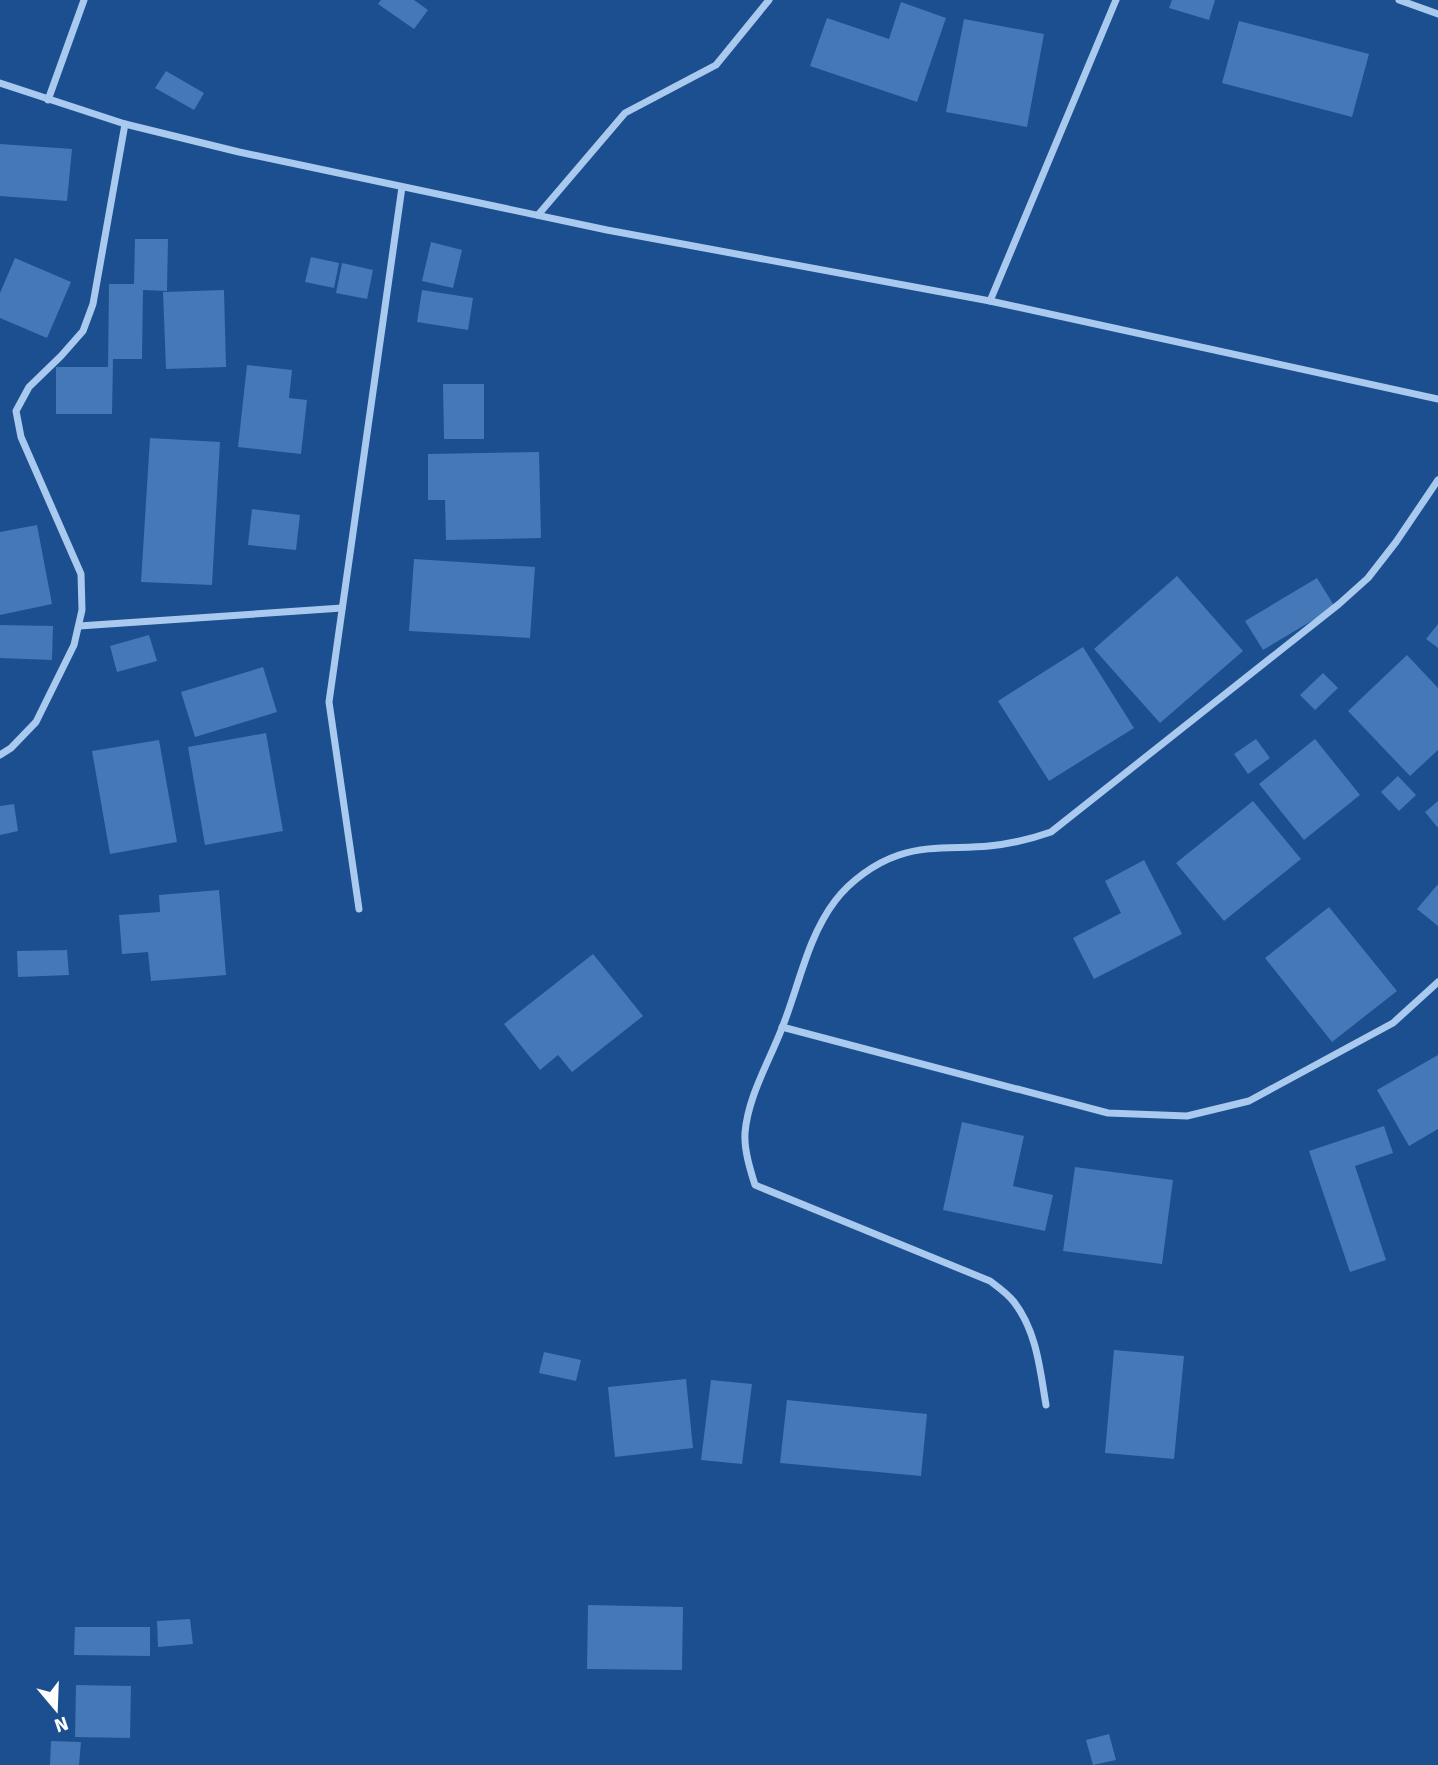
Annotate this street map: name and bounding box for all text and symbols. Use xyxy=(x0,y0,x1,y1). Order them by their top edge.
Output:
north arrow xyxy=(21,1674,91,1744)
text: N xyxy=(51,1711,71,1738)

